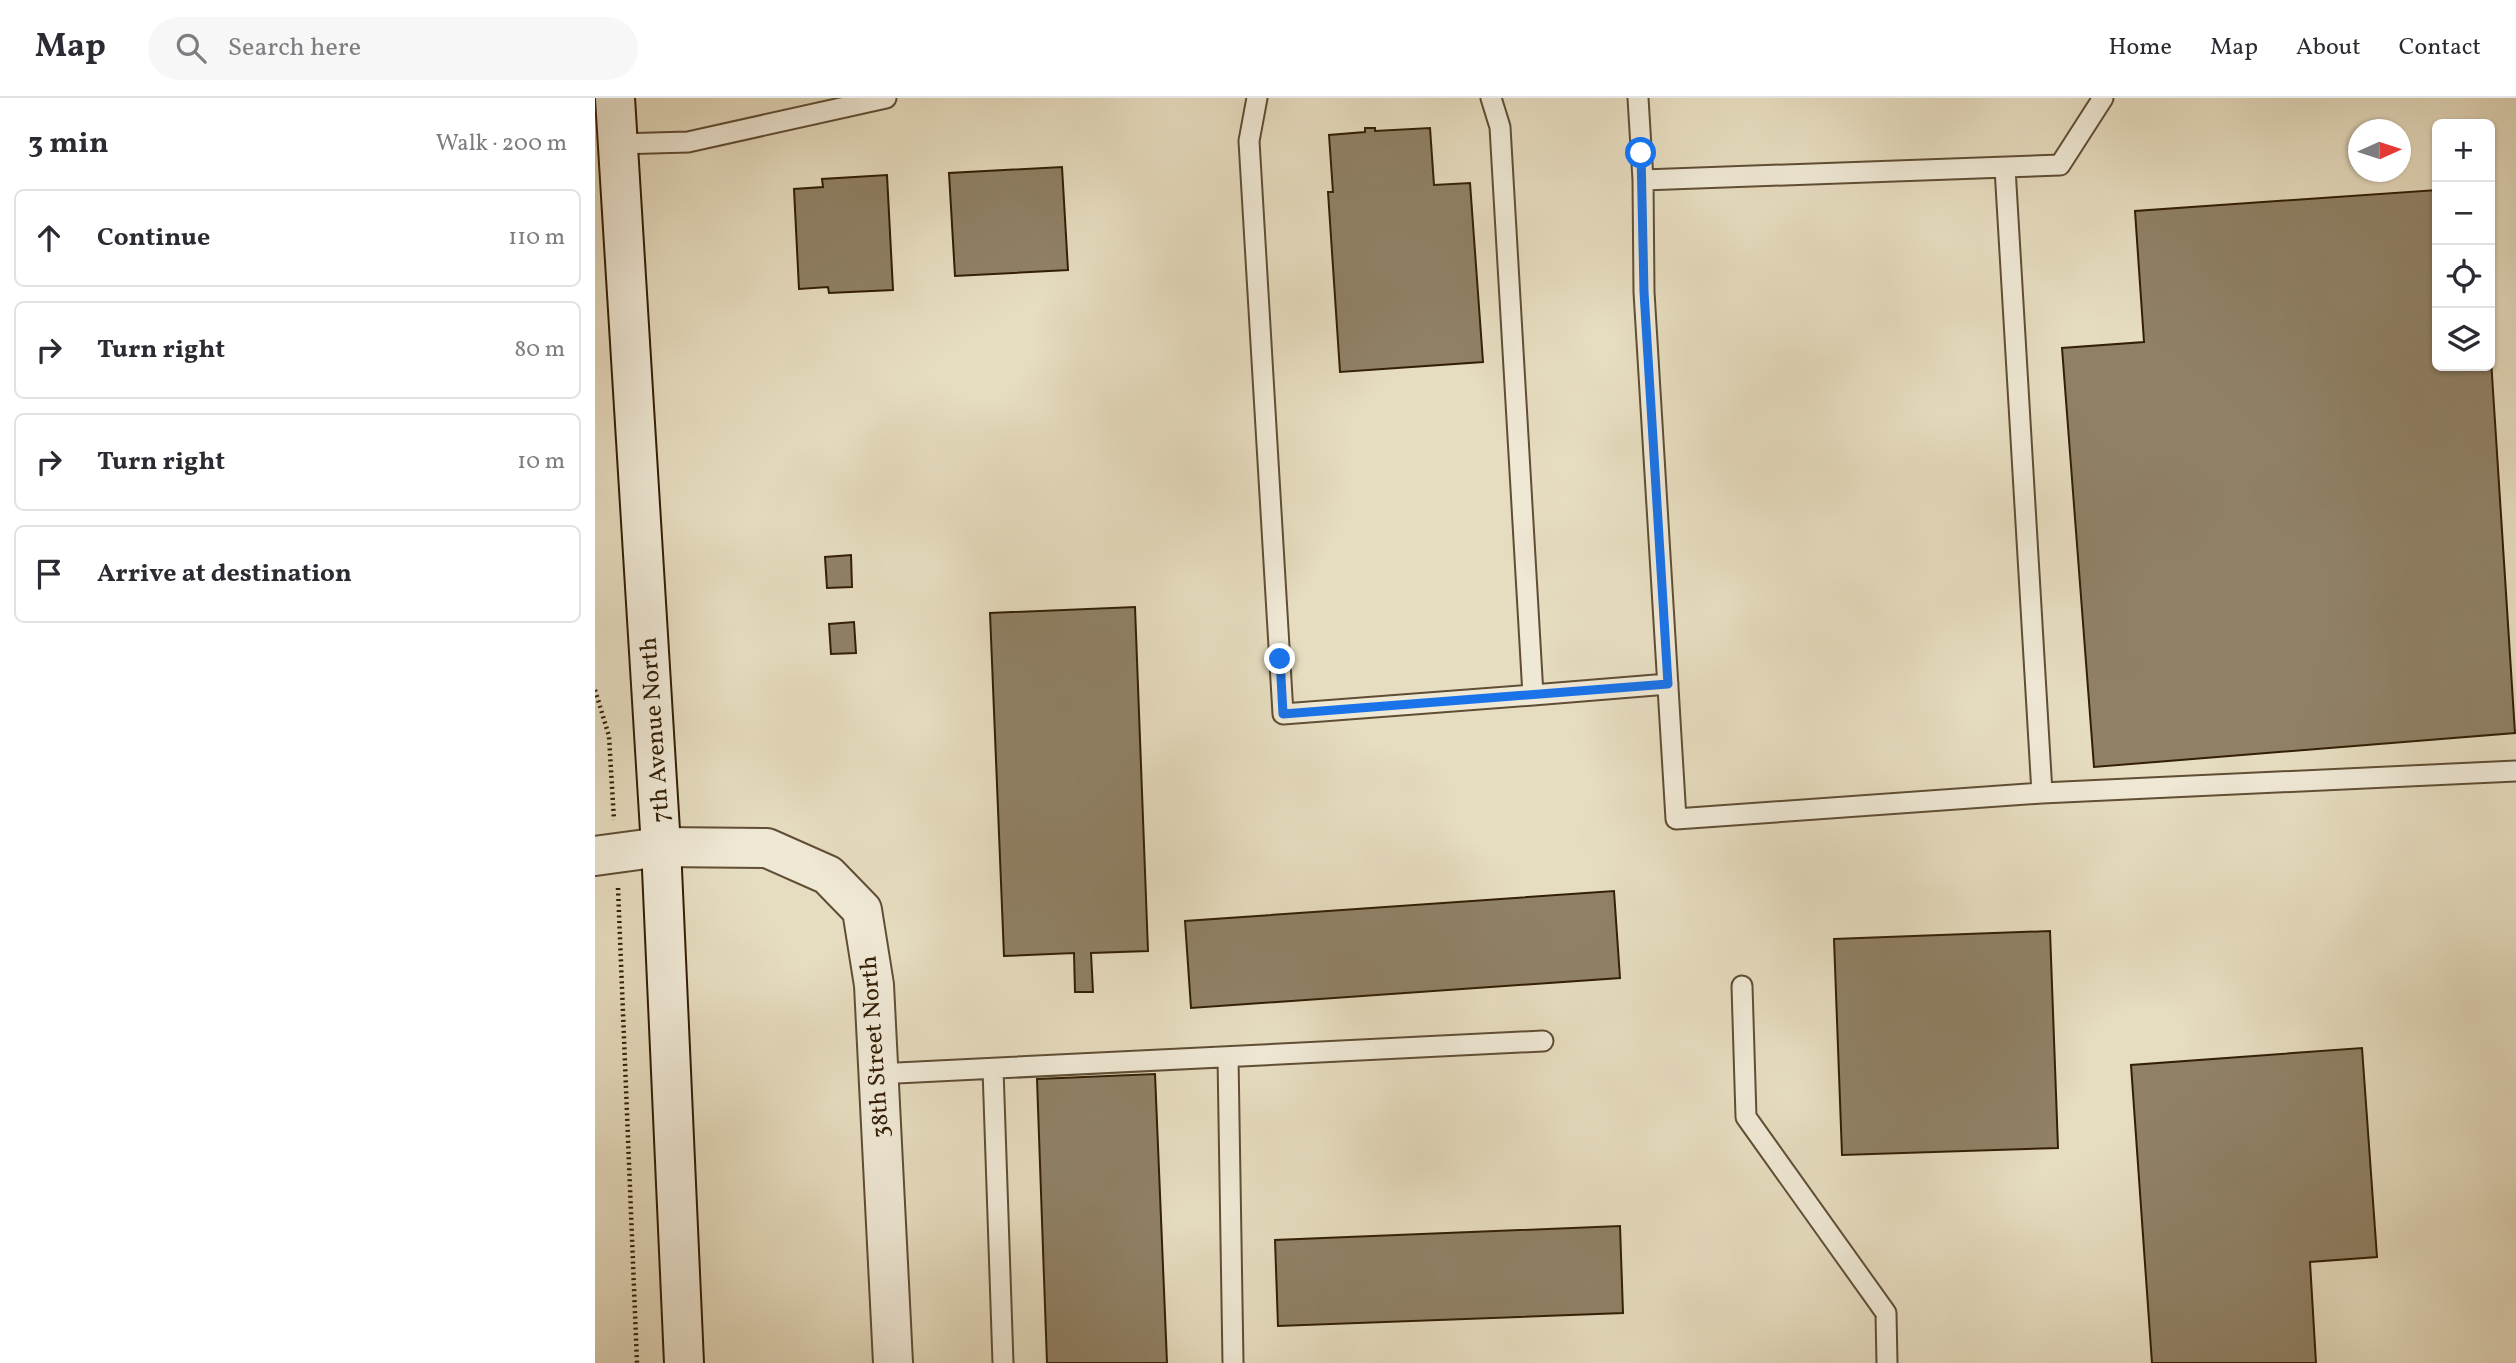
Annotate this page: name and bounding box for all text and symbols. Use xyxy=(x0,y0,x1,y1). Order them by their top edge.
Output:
search box xyxy=(148,17,638,80)
text: Map xyxy=(35,25,106,71)
icon: search xyxy=(172,29,210,67)
text: Search here xyxy=(228,30,361,66)
text: Home xyxy=(2108,31,2172,65)
text: Map xyxy=(2210,31,2258,65)
text: About xyxy=(2296,31,2361,65)
text: Contact xyxy=(2399,31,2481,65)
north arrow xyxy=(2348,119,2411,182)
map controls xyxy=(2432,119,2495,371)
button: + xyxy=(2432,119,2495,182)
text: 3 min xyxy=(28,123,109,165)
text: Walk · 200 m xyxy=(436,128,567,160)
route start xyxy=(1625,137,1656,168)
button: − xyxy=(2432,182,2495,245)
icon: ahead xyxy=(30,219,68,257)
text: Continue xyxy=(97,220,210,256)
text: 110 m xyxy=(508,222,565,254)
button: locate xyxy=(2432,245,2495,308)
button: layers xyxy=(2432,308,2495,371)
icon: right xyxy=(30,331,68,369)
text: Turn right xyxy=(97,332,225,368)
text: 80 m xyxy=(515,334,565,366)
icon: right xyxy=(30,443,68,481)
text: Turn right xyxy=(97,444,225,480)
text: 10 m xyxy=(517,446,565,478)
icon: arrive xyxy=(30,555,68,593)
text: Arrive at destination xyxy=(97,556,352,592)
street label: 7th Avenue North xyxy=(633,636,679,824)
route end xyxy=(1264,643,1295,674)
street label: 38th Street North xyxy=(853,954,899,1139)

